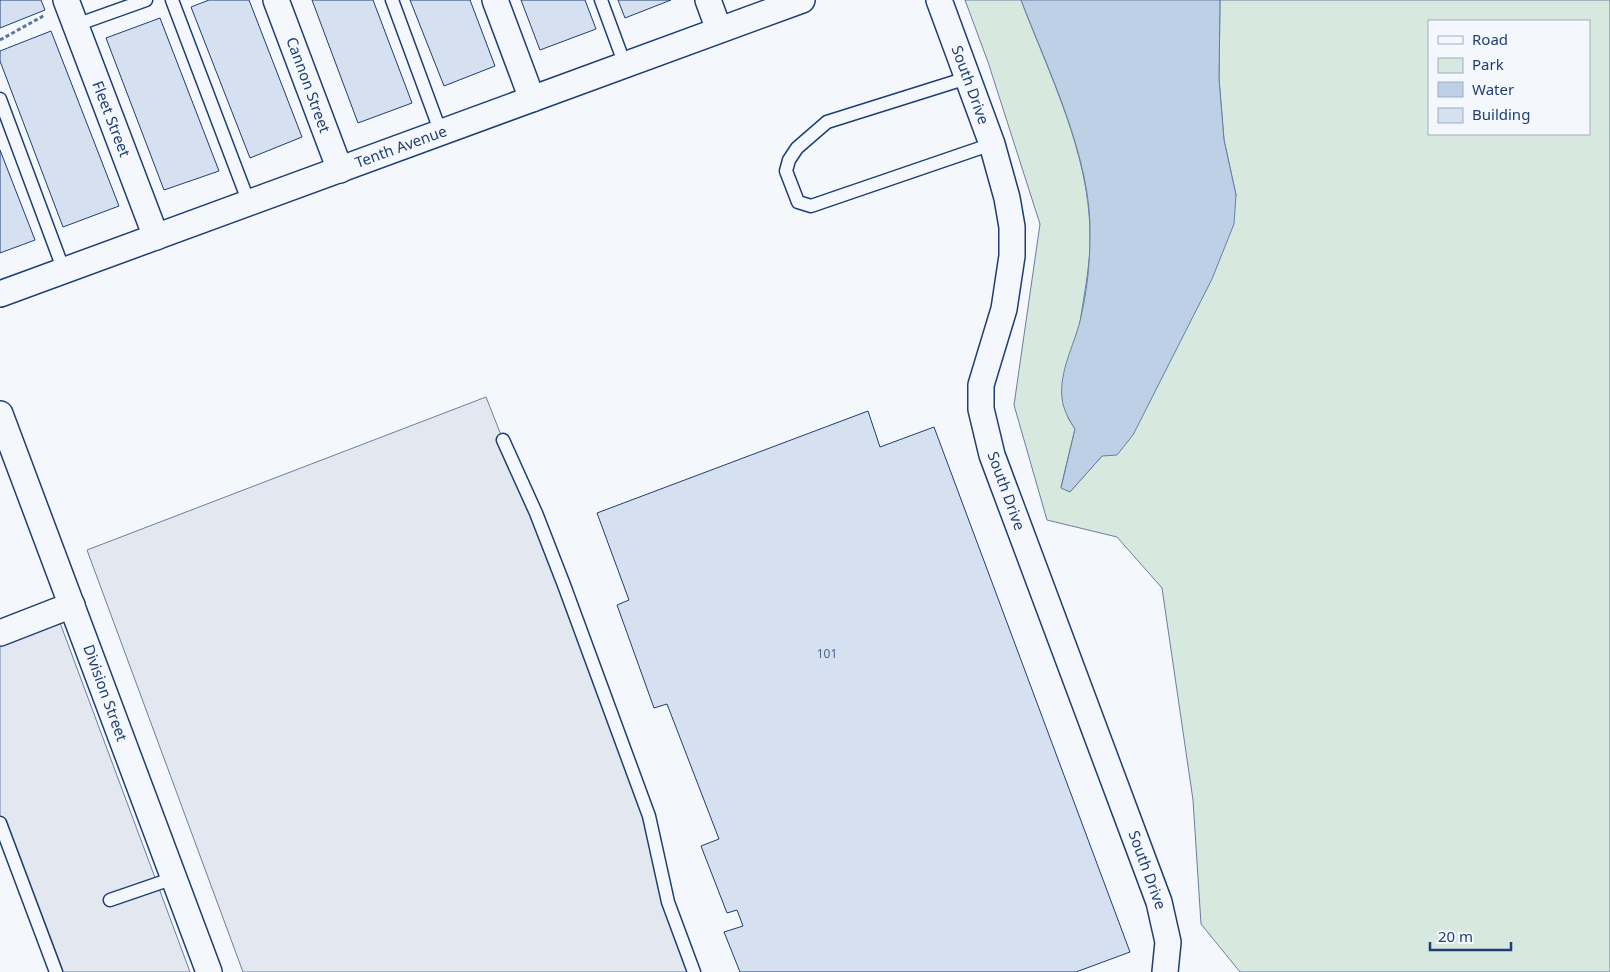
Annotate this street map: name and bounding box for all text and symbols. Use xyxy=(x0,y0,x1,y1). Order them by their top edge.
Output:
legend xyxy=(1428,20,1590,135)
text: Road xyxy=(1472,29,1508,49)
street label: Cannon Street xyxy=(282,34,336,136)
street label: South Drive xyxy=(947,43,994,127)
text: Park xyxy=(1472,54,1504,74)
street label: Fleet Street xyxy=(88,78,136,160)
text: Water xyxy=(1472,79,1514,99)
text: Building xyxy=(1472,104,1530,124)
street label: Tenth Avenue xyxy=(352,120,449,172)
street label: South Drive xyxy=(983,449,1030,533)
street label: Division Street xyxy=(79,642,133,744)
house number: 101 xyxy=(817,645,837,662)
street label: South Drive xyxy=(1124,828,1171,912)
scale bar xyxy=(1430,920,1511,952)
text: 20 m xyxy=(1438,926,1473,946)

